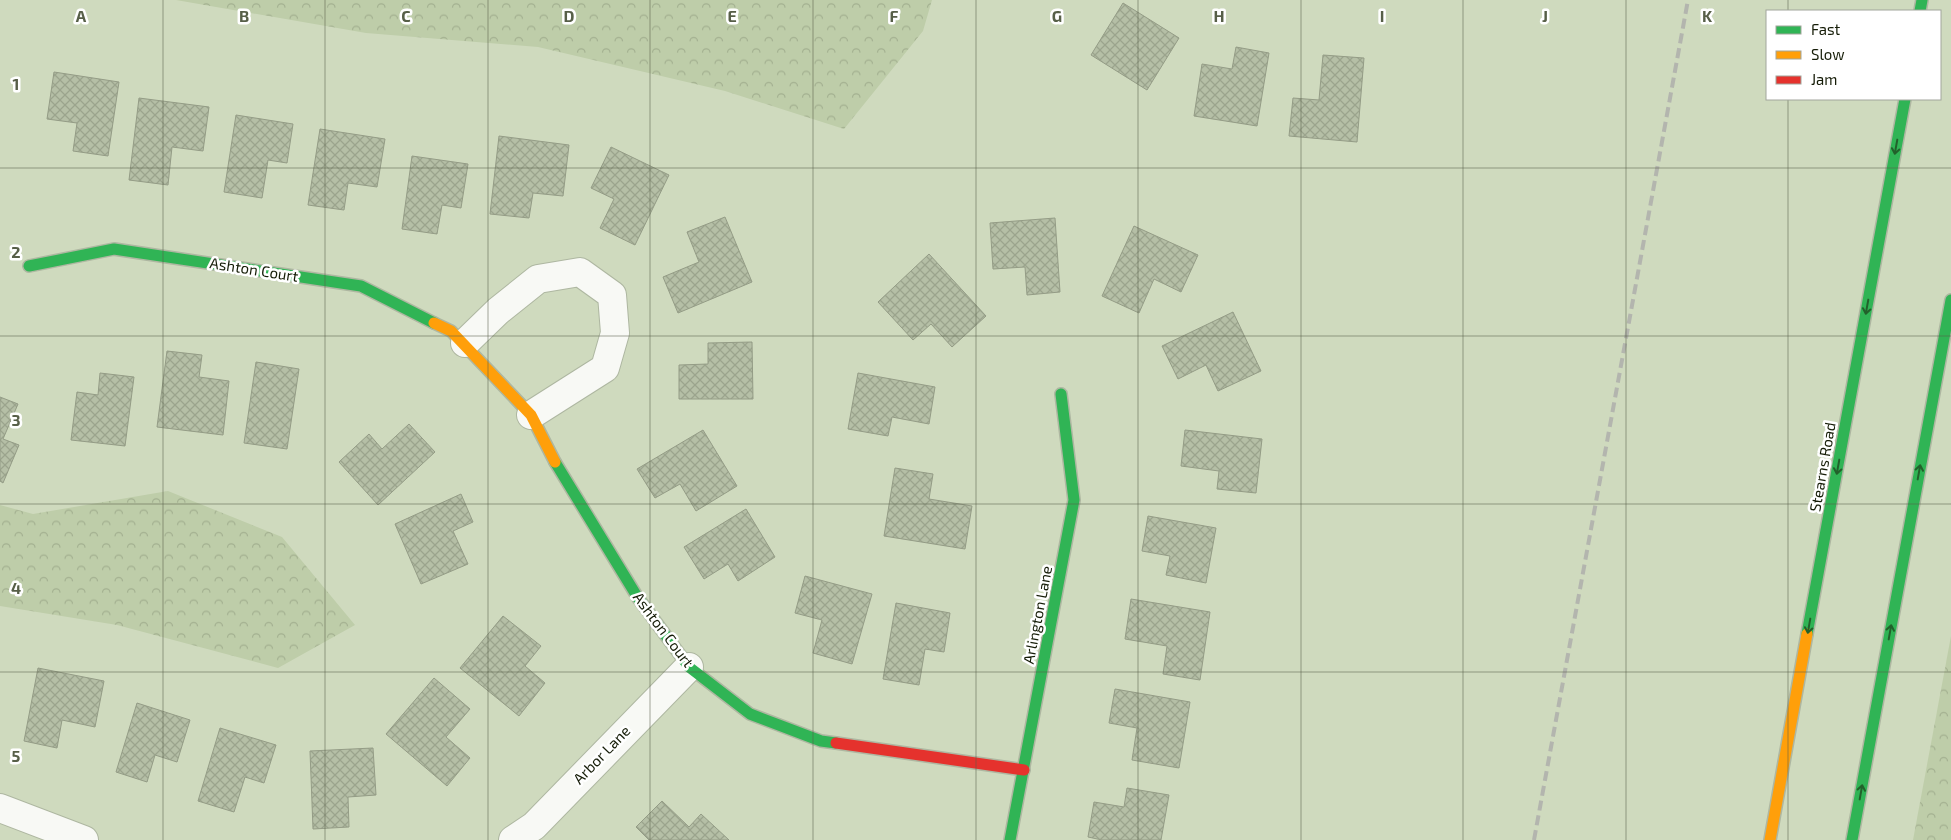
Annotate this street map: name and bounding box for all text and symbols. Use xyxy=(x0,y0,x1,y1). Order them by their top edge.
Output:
text: A xyxy=(76,6,87,25)
text: B xyxy=(239,6,249,25)
text: C xyxy=(401,6,411,25)
text: D xyxy=(564,6,575,25)
text: E xyxy=(727,6,737,25)
text: F xyxy=(890,6,899,25)
text: G xyxy=(1052,6,1062,25)
text: H xyxy=(1213,6,1225,25)
text: I xyxy=(1380,6,1384,25)
text: J xyxy=(1542,6,1548,25)
text: K xyxy=(1702,6,1713,25)
legend xyxy=(1766,10,1941,100)
text: Fast xyxy=(1811,20,1841,38)
text: Slow xyxy=(1811,45,1845,63)
text: Jam xyxy=(1811,70,1837,88)
text: 1 xyxy=(13,74,19,93)
one-way arrow xyxy=(1890,138,1900,154)
text: 2 xyxy=(11,242,21,261)
street label: Ashton Court xyxy=(209,253,300,285)
one-way arrow xyxy=(1861,298,1871,314)
text: 3 xyxy=(11,410,21,429)
street label: Stearns Road xyxy=(1805,421,1839,513)
one-way arrow xyxy=(1833,458,1842,474)
one-way arrow xyxy=(1915,465,1925,481)
street label: Arlington Lane xyxy=(1019,564,1055,665)
text: 4 xyxy=(11,578,21,597)
street label: Ashton Court xyxy=(630,588,698,671)
one-way arrow xyxy=(1804,618,1813,634)
one-way arrow xyxy=(1886,625,1895,641)
street label: Arbor Lane xyxy=(569,721,634,787)
text: 5 xyxy=(12,746,21,765)
one-way arrow xyxy=(1856,784,1866,800)

